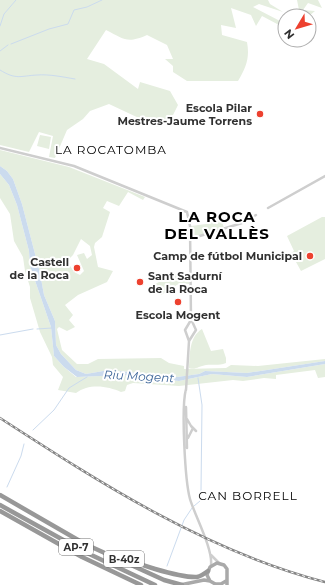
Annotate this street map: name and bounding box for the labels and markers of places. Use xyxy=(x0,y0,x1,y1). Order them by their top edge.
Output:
place label: Escola Pilar Mestres-Jaume Torrens xyxy=(117,101,252,128)
marker: Escola Pilar Mestres-Jaume Torrens xyxy=(255,109,265,119)
place label: Camp de fútbol Municipal xyxy=(153,249,302,263)
marker: Camp de fútbol Municipal xyxy=(305,251,315,261)
place label: Castell de la Roca xyxy=(10,255,69,282)
marker: Castell de la Roca xyxy=(72,263,82,273)
place label: Sant Sadurní de la Roca xyxy=(148,269,223,296)
marker: Sant Sadurní de la Roca xyxy=(135,277,145,287)
marker: Escola Mogent xyxy=(173,297,183,307)
place label: Escola Mogent xyxy=(136,308,221,322)

